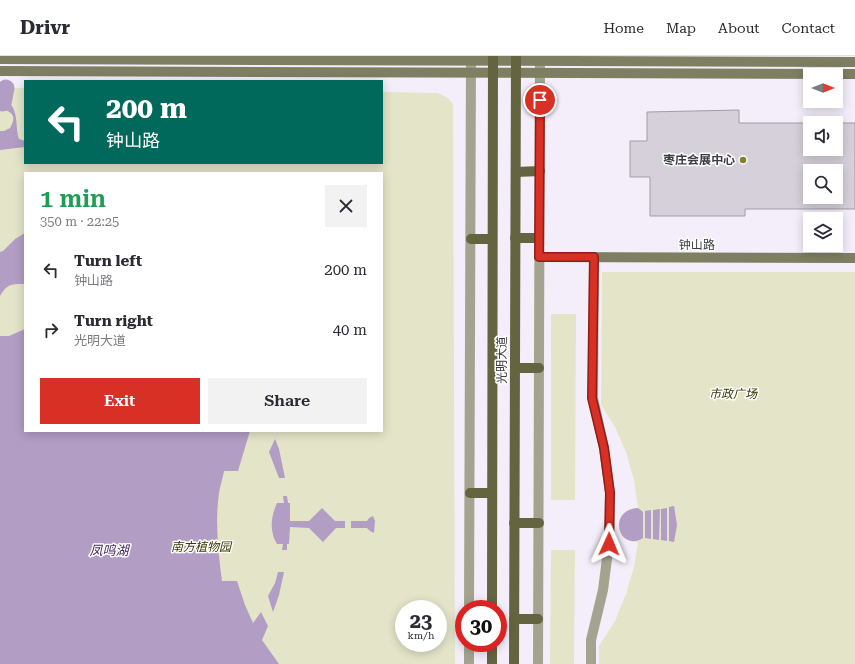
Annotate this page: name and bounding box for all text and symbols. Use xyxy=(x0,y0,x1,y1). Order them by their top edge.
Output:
text: Drivr xyxy=(20,16,70,39)
text: Home xyxy=(603,20,644,36)
text: Map xyxy=(666,20,696,36)
text: About xyxy=(718,20,760,36)
text: Contact xyxy=(782,20,835,36)
north arrow xyxy=(803,68,843,108)
map controls xyxy=(803,68,843,252)
pin xyxy=(523,83,557,117)
icon: arrive xyxy=(529,89,551,111)
text: 200 m xyxy=(106,92,187,125)
icon: left xyxy=(40,96,92,148)
button: sound xyxy=(803,116,843,156)
text: 钟山路 xyxy=(106,130,160,151)
place label: 枣庄会展中心 xyxy=(663,153,735,167)
marker: 枣庄会展中心 xyxy=(738,155,748,165)
button: search xyxy=(803,164,843,204)
text: 1 min xyxy=(40,185,106,213)
button: close xyxy=(325,185,367,227)
button: layers xyxy=(803,212,843,252)
text: 350 m · 22:25 xyxy=(40,214,119,229)
street label: 钟山路 xyxy=(679,238,715,252)
text: Turn left xyxy=(74,252,142,270)
icon: left xyxy=(40,259,62,281)
text: 200 m xyxy=(324,261,367,279)
text: 钟山路 xyxy=(74,273,113,288)
text: Turn right xyxy=(74,312,153,330)
icon: right xyxy=(40,319,62,341)
text: 40 m xyxy=(333,321,367,339)
text: 光明大道 xyxy=(74,333,126,348)
street label: 光明大道 xyxy=(495,336,509,384)
button: Exit xyxy=(40,378,200,424)
button: Share xyxy=(208,378,367,424)
park label: 市政广场 xyxy=(709,387,758,401)
position arrow xyxy=(588,523,630,565)
park label: 南方植物园 xyxy=(171,540,233,554)
water label: 凤鸣湖 xyxy=(89,543,130,558)
speed limit sign: 30 xyxy=(455,600,507,652)
text: 23 xyxy=(410,609,432,633)
text: km/h xyxy=(408,630,434,641)

